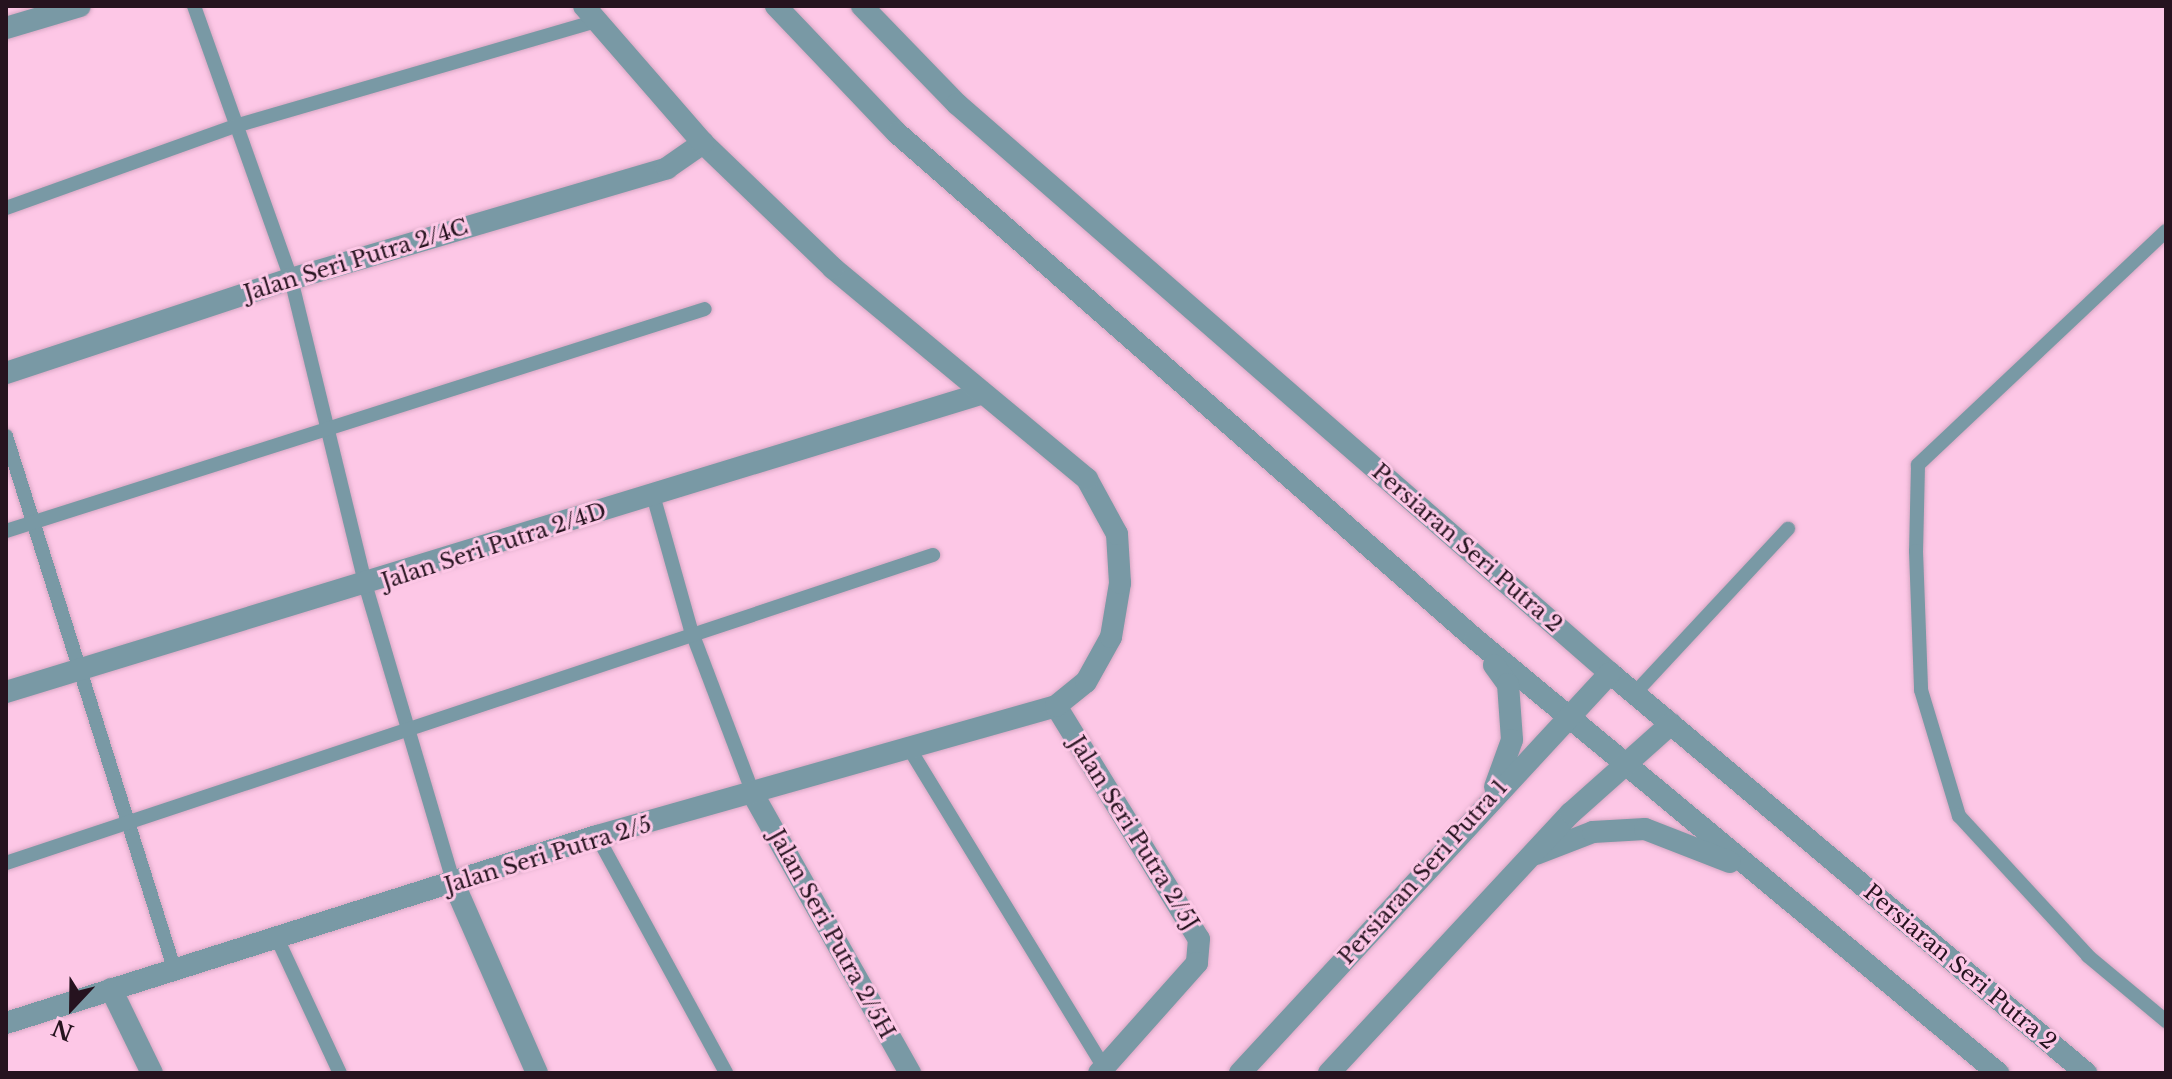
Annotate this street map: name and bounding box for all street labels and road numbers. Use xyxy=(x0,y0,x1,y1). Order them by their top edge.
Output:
street label: Jalan Seri Putra 2/4C xyxy=(241,213,471,307)
street label: Persiaran Seri Putra 2 xyxy=(1367,458,1567,638)
street label: Jalan Seri Putra 2/4D xyxy=(378,497,610,595)
street label: Jalan Seri Putra 2/5J xyxy=(1064,731,1204,935)
street label: Persiaran Seri Putra 1 xyxy=(1333,774,1513,970)
street label: Jalan Seri Putra 2/5 xyxy=(441,811,655,899)
street label: Jalan Seri Putra 2/5H xyxy=(763,825,901,1043)
street label: Persiaran Seri Putra 2 xyxy=(1858,879,2062,1055)

